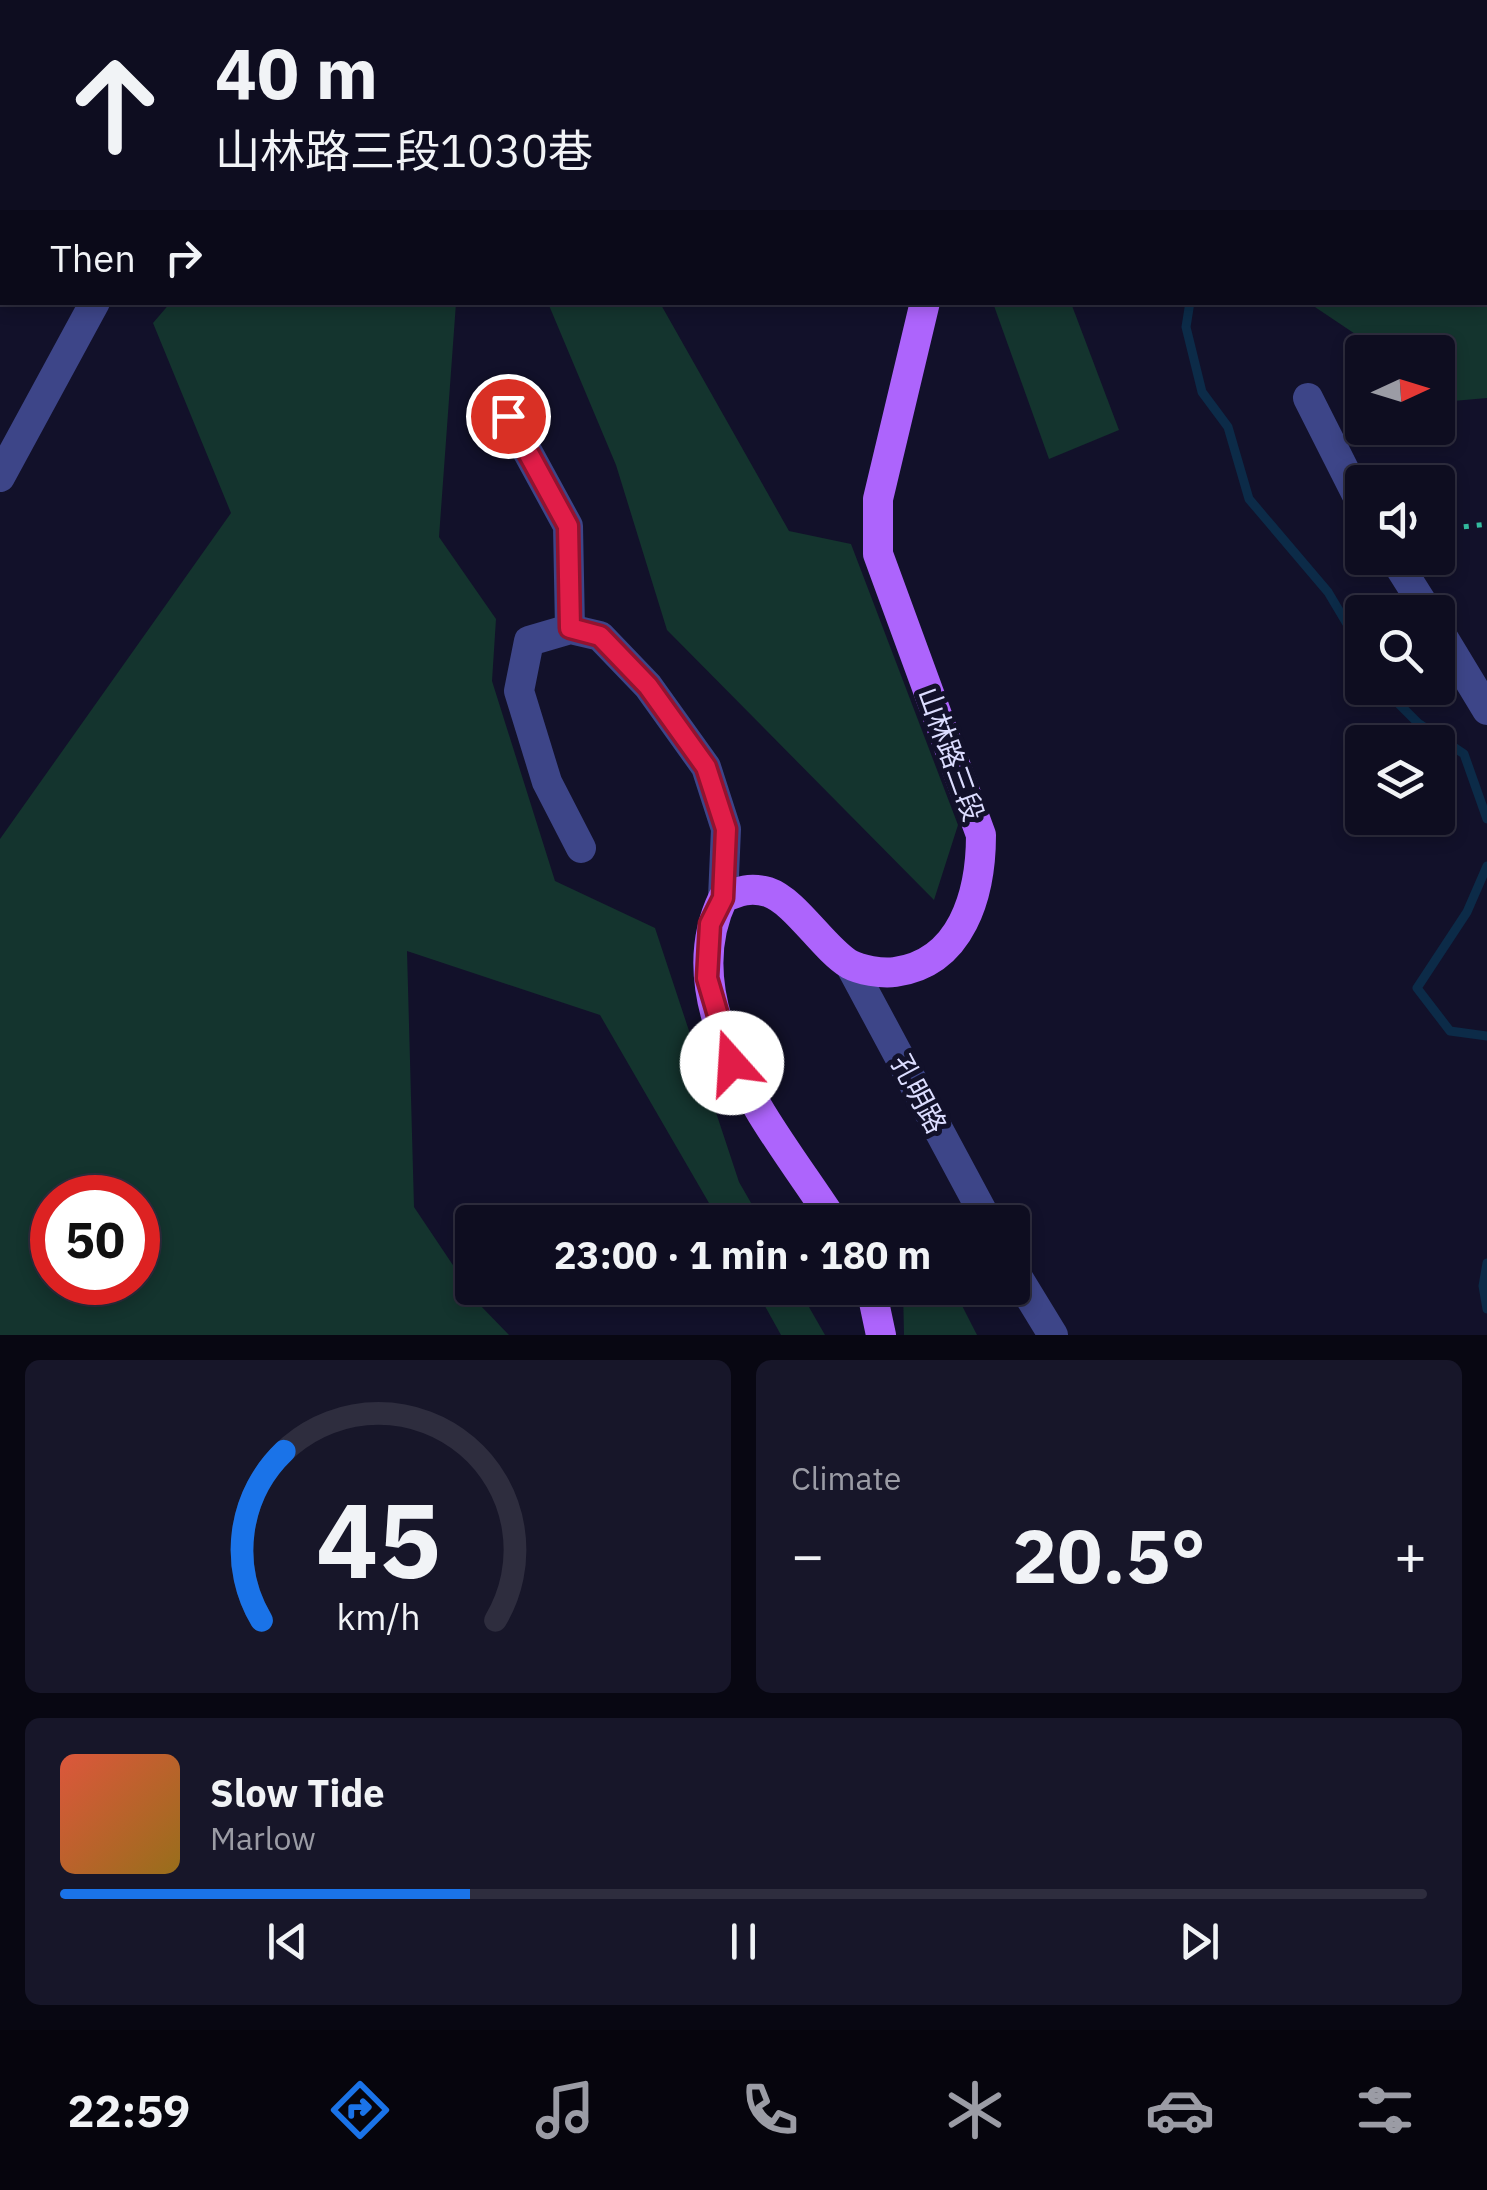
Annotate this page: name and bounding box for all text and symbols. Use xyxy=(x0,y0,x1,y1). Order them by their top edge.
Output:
text: 40 m xyxy=(215,27,378,118)
icon: ahead xyxy=(50,40,180,170)
text: 山林路三段1030巷 xyxy=(215,121,593,179)
icon: right xyxy=(156,230,211,285)
text: Then xyxy=(50,233,136,282)
north arrow xyxy=(1345,335,1455,445)
map controls xyxy=(1345,335,1455,835)
pin xyxy=(466,374,551,459)
icon: arrive xyxy=(481,389,536,444)
button: sound xyxy=(1345,465,1455,575)
button: search xyxy=(1345,595,1455,705)
street label: 山林路三段 xyxy=(910,682,993,826)
button: layers xyxy=(1345,725,1455,835)
position arrow xyxy=(680,1011,784,1115)
street label: 孔明路 xyxy=(883,1048,955,1140)
speed limit sign: 50 xyxy=(30,1175,160,1305)
text: 23:00 · 1 min · 180 m xyxy=(554,1230,931,1279)
text: Climate xyxy=(791,1457,901,1499)
text: 45 xyxy=(316,1471,440,1607)
text: 20.5° xyxy=(1012,1506,1206,1604)
text: − xyxy=(791,1519,824,1590)
text: + xyxy=(1394,1519,1427,1590)
text: km/h xyxy=(336,1593,420,1640)
text: Slow Tide xyxy=(210,1768,385,1817)
text: Marlow xyxy=(210,1817,316,1859)
icon: previous xyxy=(260,1914,315,1969)
icon: pause xyxy=(716,1914,771,1969)
icon: next xyxy=(1172,1914,1227,1969)
icon: directions xyxy=(325,2075,395,2145)
icon: music xyxy=(530,2075,600,2145)
icon: phone xyxy=(735,2075,805,2145)
icon: climate xyxy=(940,2075,1010,2145)
icon: car xyxy=(1145,2075,1215,2145)
icon: filters xyxy=(1350,2075,1420,2145)
text: 22:59 xyxy=(67,2081,190,2139)

